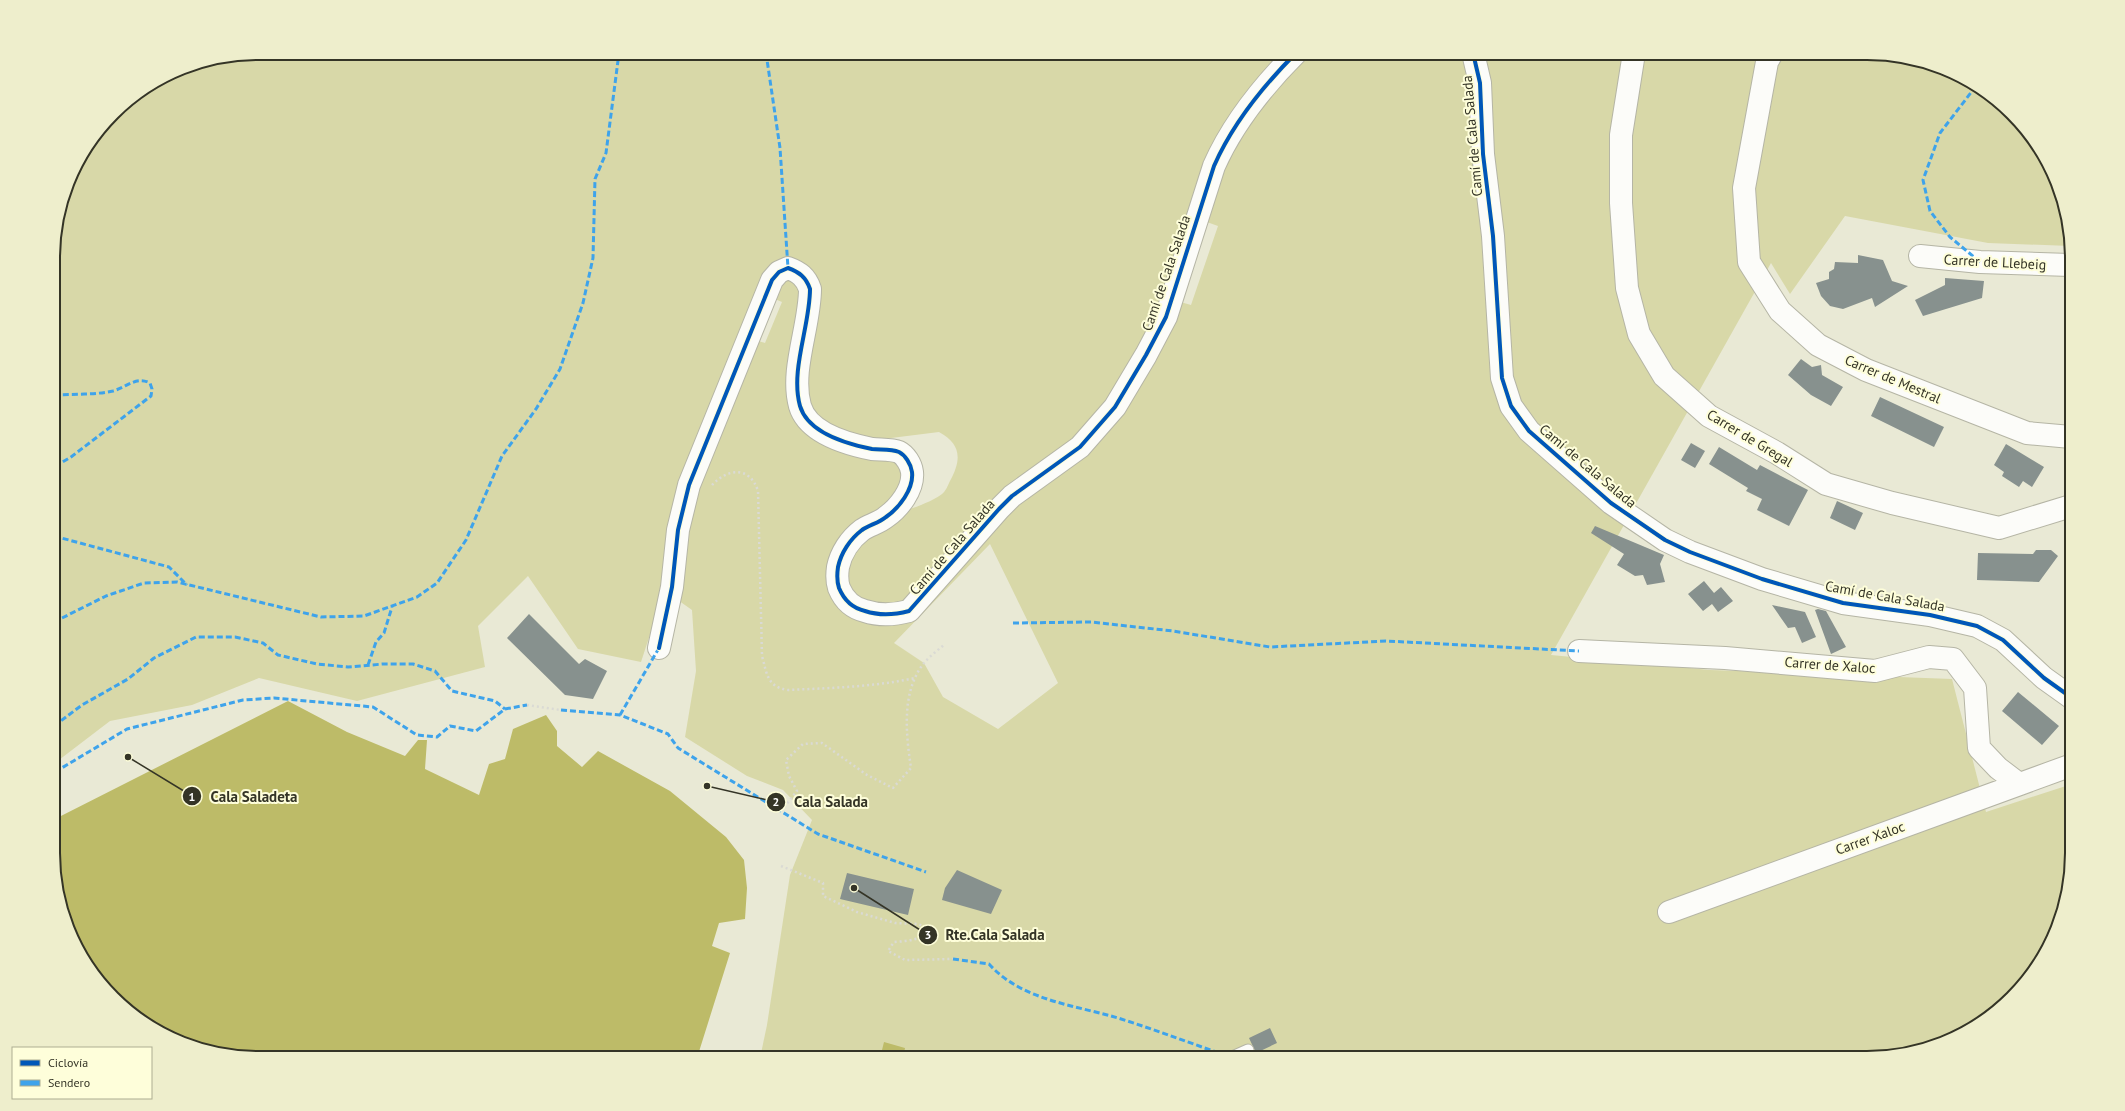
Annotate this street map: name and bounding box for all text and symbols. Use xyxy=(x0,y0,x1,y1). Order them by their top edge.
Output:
street label: Camí de Cala Salada xyxy=(1458,75,1486,197)
street label: Camí de Cala Salada xyxy=(1138,213,1194,333)
street label: Carrer de Llebeig xyxy=(1943,250,2047,274)
street label: Carrer de Mestral xyxy=(1842,351,1944,407)
street label: Carrer de Gregal xyxy=(1704,405,1796,471)
street label: Camí de Cala Salada xyxy=(1536,420,1640,512)
street label: Camí de Cala Salada xyxy=(905,495,999,599)
street label: Camí de Cala Salada xyxy=(1824,577,1946,615)
street label: Carrer de Xaloc xyxy=(1784,653,1876,677)
callout: Cala Saladeta xyxy=(182,783,305,810)
text: Cala Saladeta xyxy=(211,787,297,806)
text: 1 xyxy=(189,789,195,804)
callout: Cala Salada xyxy=(766,789,876,816)
text: Cala Salada xyxy=(794,792,868,811)
text: 2 xyxy=(773,794,779,809)
street label: Carrer Xaloc xyxy=(1833,817,1907,859)
callout: Rte.Cala Salada xyxy=(918,921,1053,948)
text: Rte.Cala Salada xyxy=(945,925,1045,944)
text: 3 xyxy=(925,927,931,942)
legend xyxy=(12,1047,152,1099)
text: Ciclovía xyxy=(48,1055,88,1070)
text: Sendero xyxy=(48,1075,90,1090)

